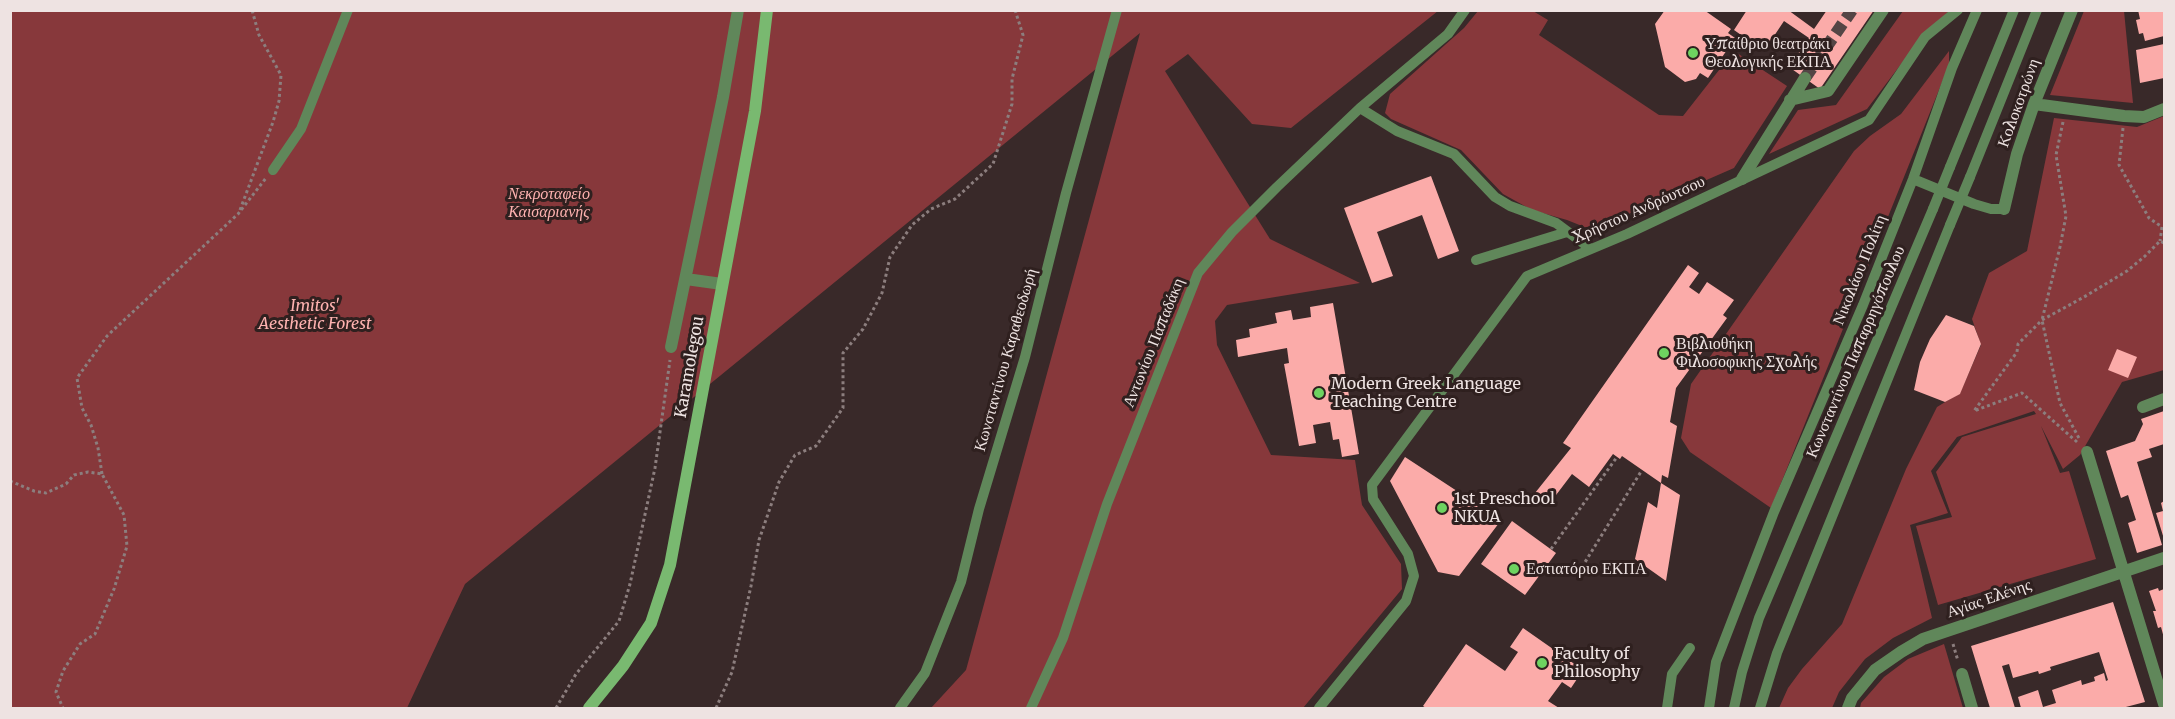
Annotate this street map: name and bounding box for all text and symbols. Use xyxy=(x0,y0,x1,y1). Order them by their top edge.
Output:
place label: Υπαίθριο θεατράκι Θεολογικής ΕΚΠΑ xyxy=(1705,34,1831,72)
marker: Υπαίθριο θεατράκι Θεολογικής ΕΚΠΑ xyxy=(1686,46,1700,60)
street label: Κολοκοτρώνη xyxy=(1994,56,2044,150)
street label: Χρήστου Ανδρόυτσου xyxy=(1570,172,1708,248)
park label: Νεκροταφείο Καισαριανής xyxy=(508,184,590,222)
street label: Νικολάου Πολίτη xyxy=(1829,212,1891,328)
street label: Κωνσταντίνου Παπαρρηγόπουλου xyxy=(1803,243,1909,461)
street label: Κωνσταντίνου Καραθεοδωρή xyxy=(971,266,1041,454)
street label: Αντωνίου Παπαδάκη xyxy=(1119,276,1189,410)
park label: Imitos' Aesthetic Forest xyxy=(259,296,371,334)
street label: Karamolegou xyxy=(672,315,708,419)
place label: Βιβλιοθήκη Φιλοσοφικής Σχολής xyxy=(1676,334,1817,372)
marker: Βιβλιοθήκη Φιλοσοφικής Σχολής xyxy=(1657,346,1671,360)
place label: Modern Greek Language Teaching Centre xyxy=(1331,374,1521,412)
marker: Modern Greek Language Teaching Centre xyxy=(1312,386,1326,400)
place label: 1st Preschool NKUA xyxy=(1454,489,1555,527)
marker: 1st Preschool NKUA xyxy=(1435,501,1449,515)
place label: Εστιατόριο ΕΚΠΑ xyxy=(1526,559,1646,579)
marker: Εστιατόριο ΕΚΠΑ xyxy=(1507,562,1521,576)
street label: Αγίας Ελένης xyxy=(1944,576,2034,622)
place label: Faculty of Philosophy xyxy=(1554,644,1640,682)
marker: Faculty of Philosophy xyxy=(1535,656,1549,670)

